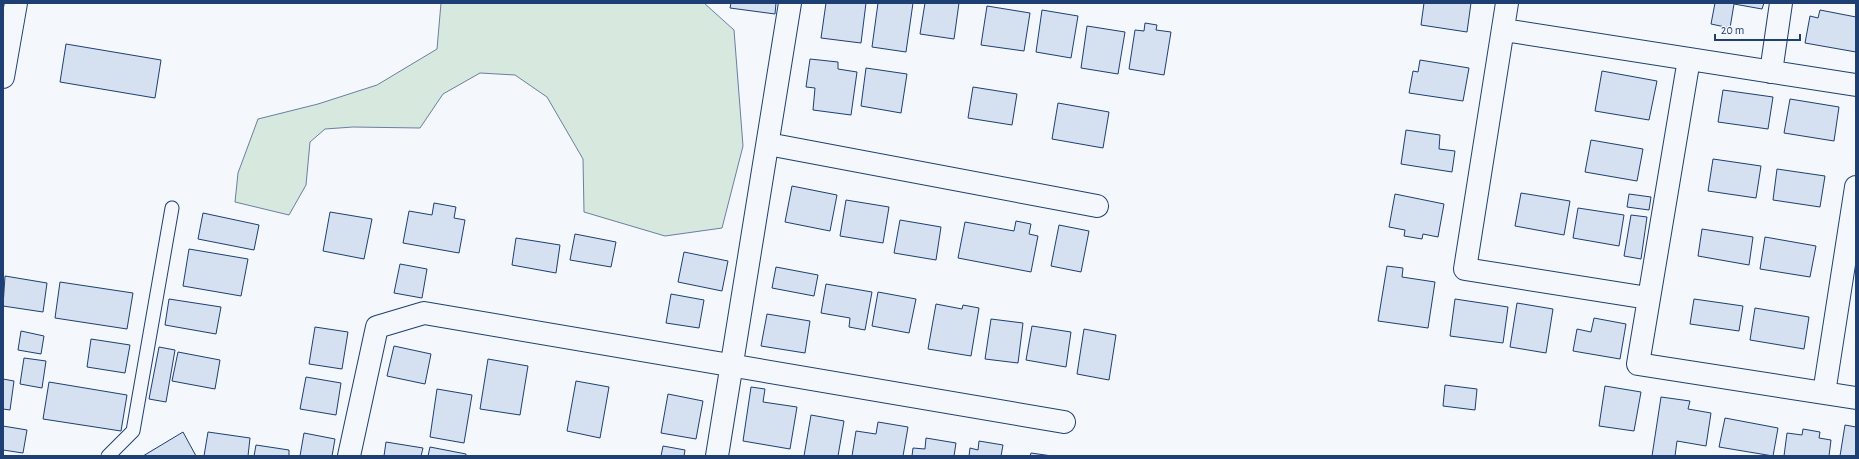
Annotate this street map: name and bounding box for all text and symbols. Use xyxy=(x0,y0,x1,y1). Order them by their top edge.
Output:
scale bar xyxy=(1715,16,1800,42)
text: 20 m xyxy=(1721,24,1744,36)

